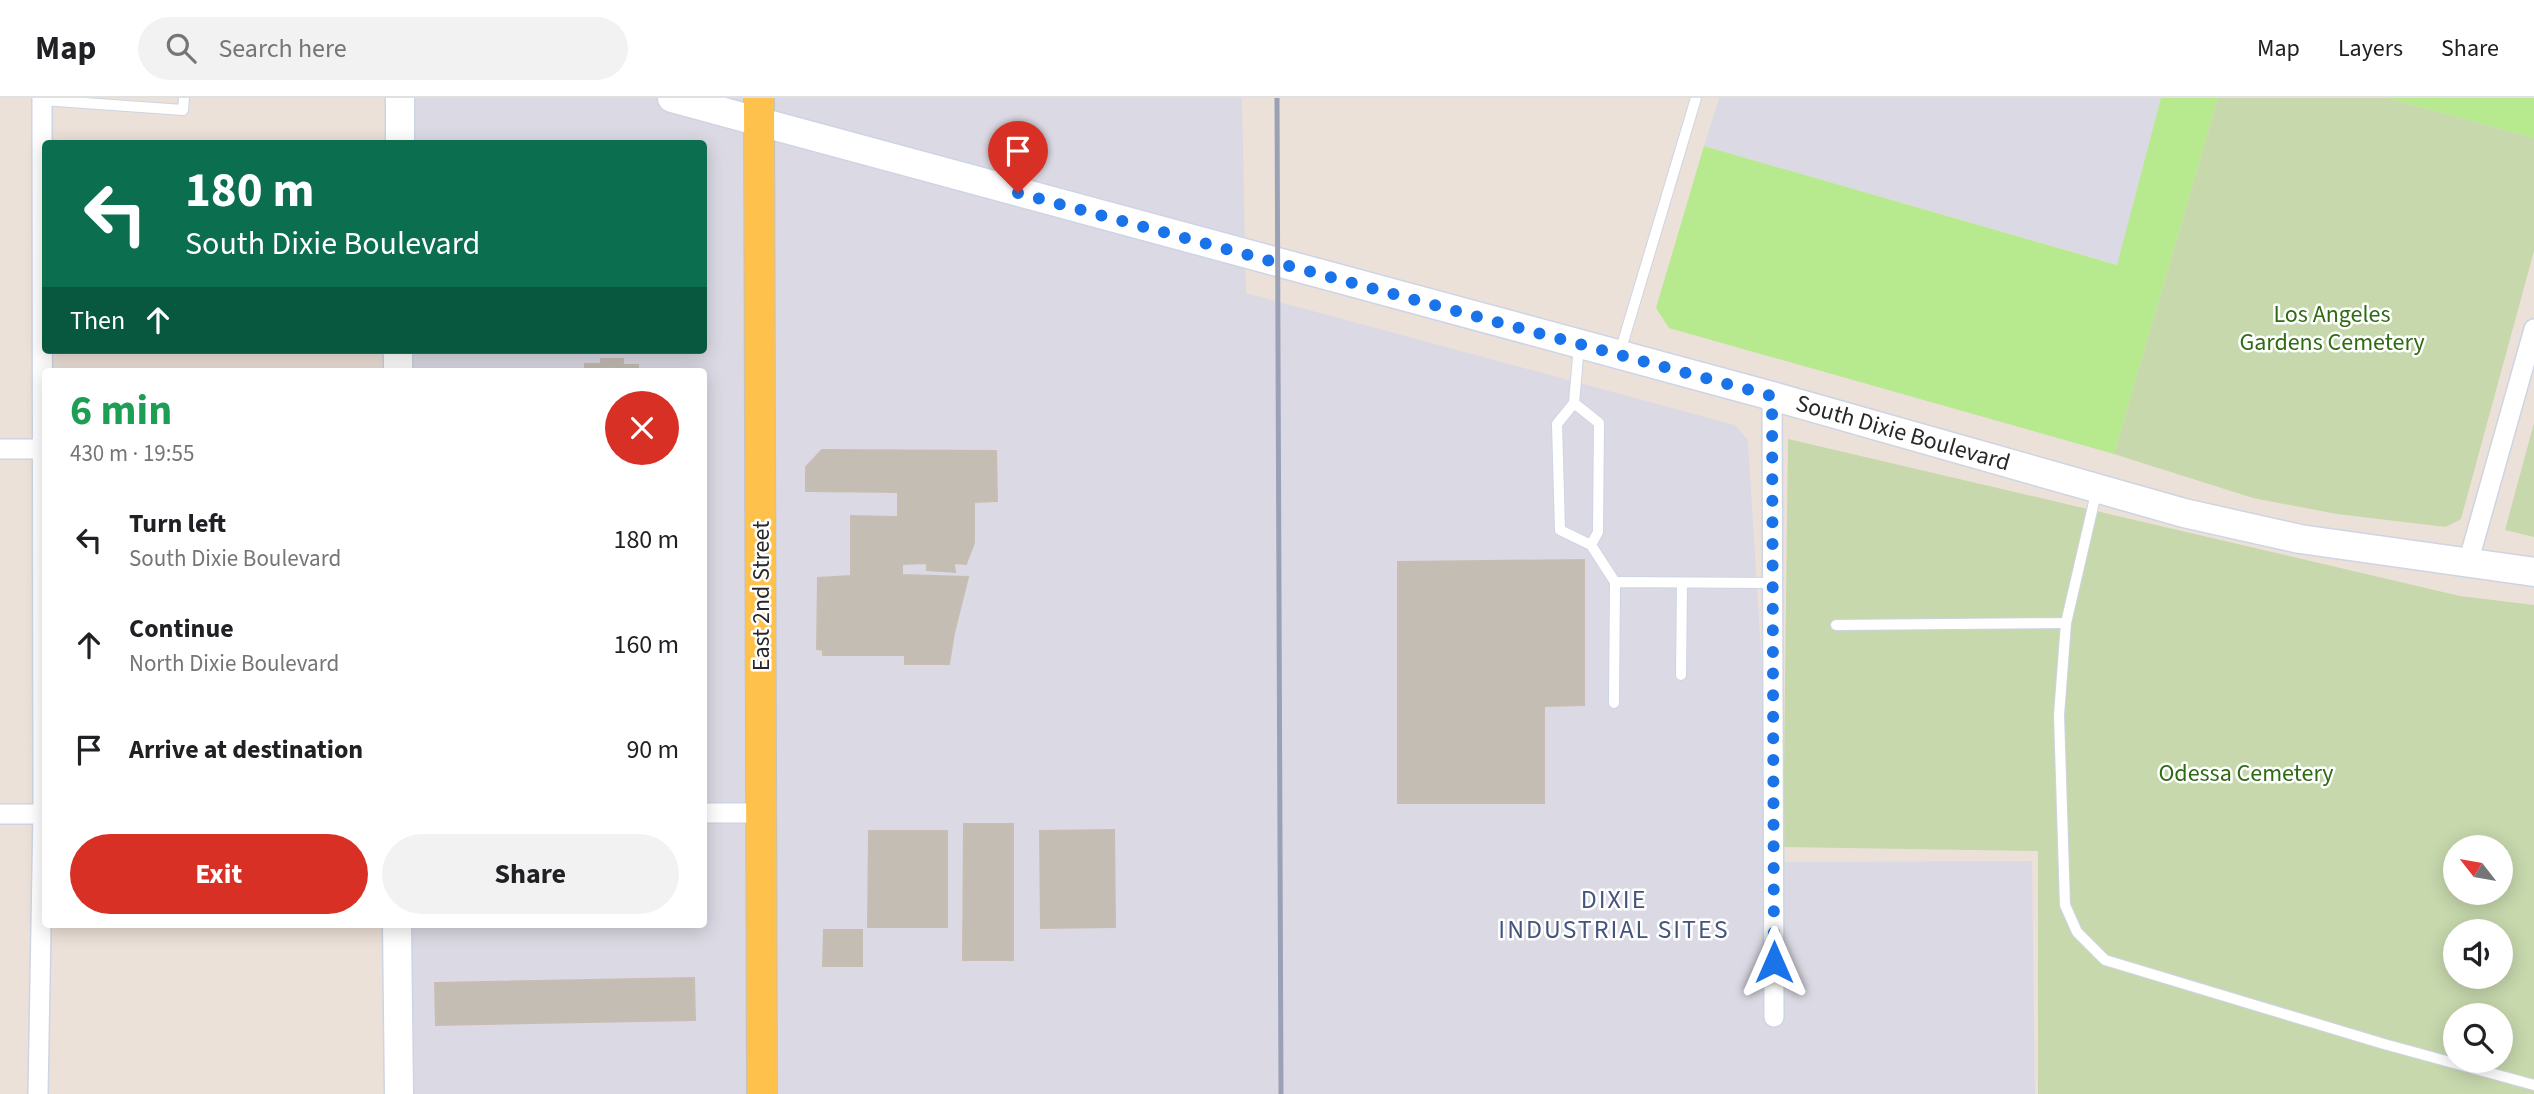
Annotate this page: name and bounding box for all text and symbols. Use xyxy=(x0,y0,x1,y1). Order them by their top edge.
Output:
search box xyxy=(138,17,628,80)
text: Map xyxy=(35,25,96,72)
icon: search xyxy=(162,29,200,67)
text: Search here xyxy=(218,30,347,67)
text: Map xyxy=(2257,31,2300,66)
text: Layers xyxy=(2338,31,2403,66)
text: Share xyxy=(2441,31,2499,66)
pin xyxy=(988,121,1048,193)
icon: arrive xyxy=(999,132,1037,170)
text: 180 m xyxy=(185,156,314,226)
icon: left xyxy=(70,168,161,259)
text: South Dixie Boulevard xyxy=(185,221,480,267)
park label: Los Angeles Gardens Cemetery xyxy=(2239,297,2425,360)
icon: ahead xyxy=(139,301,177,339)
text: Then xyxy=(70,302,125,339)
text: 6 min xyxy=(70,381,172,441)
street label: South Dixie Boulevard xyxy=(1792,386,2014,480)
button: close xyxy=(605,391,679,465)
text: 430 m · 19:55 xyxy=(70,437,194,470)
text: Turn left xyxy=(129,505,226,542)
icon: left xyxy=(70,521,108,559)
text: 180 m xyxy=(613,521,679,558)
street label: East 2nd Street xyxy=(744,521,779,671)
text: South Dixie Boulevard xyxy=(129,542,341,575)
text: Continue xyxy=(129,610,234,647)
icon: ahead xyxy=(70,626,108,664)
text: 160 m xyxy=(613,626,679,663)
text: North Dixie Boulevard xyxy=(129,647,339,680)
icon: arrive xyxy=(70,731,108,769)
text: Arrive at destination xyxy=(129,731,363,768)
text: 90 m xyxy=(626,731,679,768)
park label: Odessa Cemetery xyxy=(2158,756,2334,791)
button: Exit xyxy=(70,834,368,914)
button: Share xyxy=(382,834,679,914)
north arrow xyxy=(2443,835,2513,905)
map controls xyxy=(2443,835,2513,1073)
district label: DIXIE INDUSTRIAL SITES xyxy=(1498,881,1730,948)
button: sound xyxy=(2443,919,2513,989)
position arrow xyxy=(1737,925,1811,999)
button: search xyxy=(2443,1003,2513,1073)

